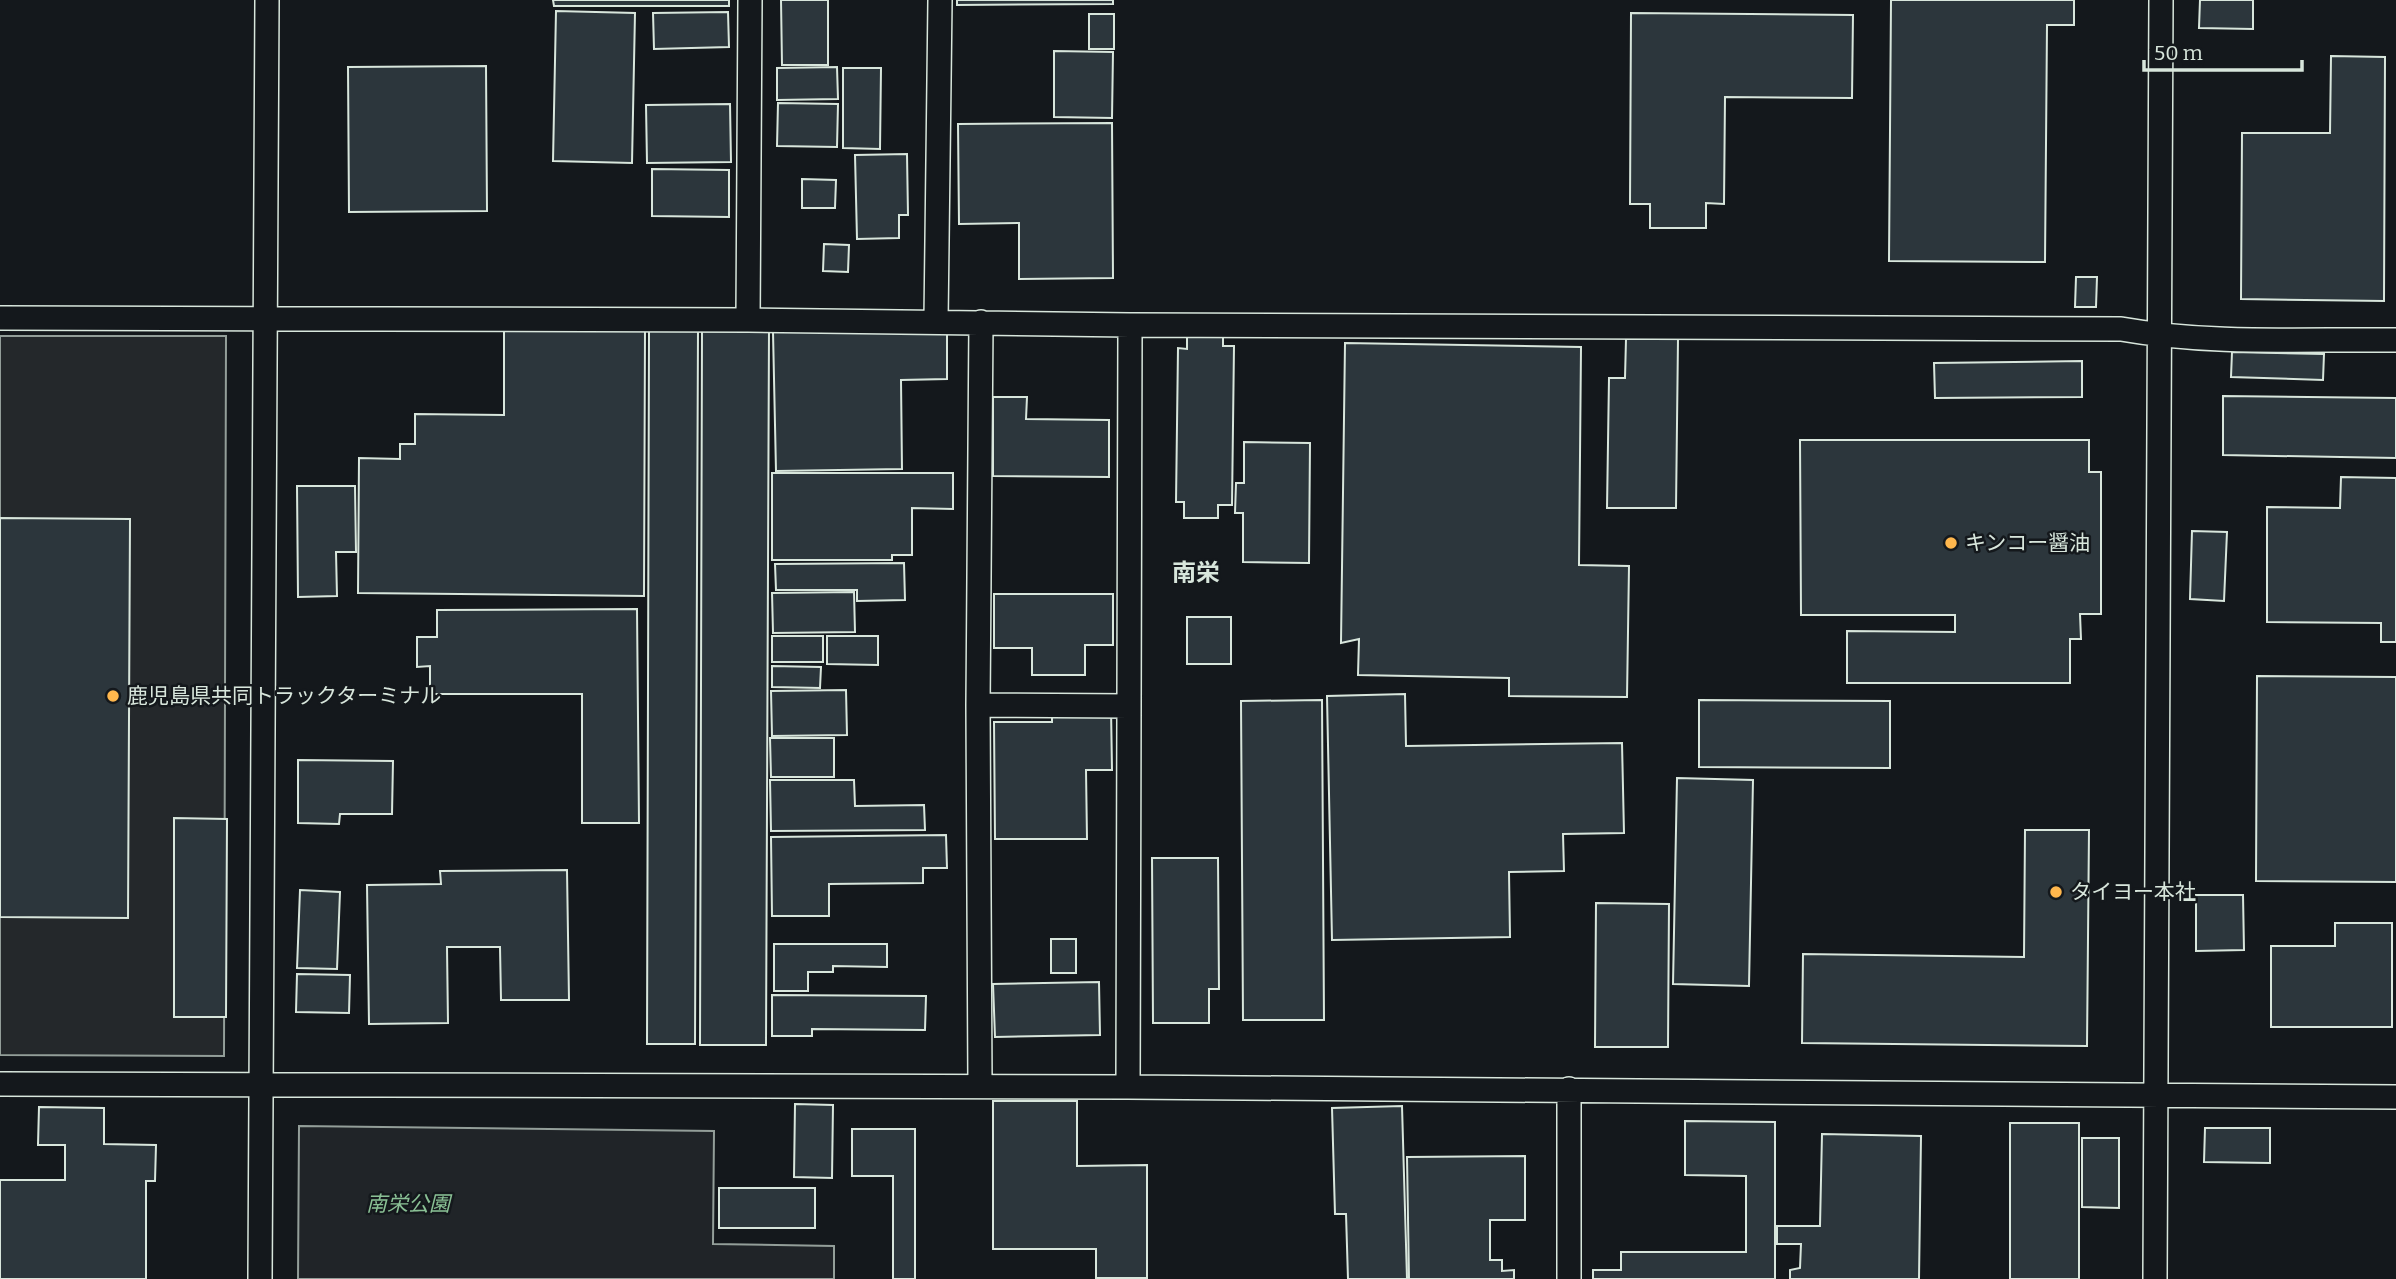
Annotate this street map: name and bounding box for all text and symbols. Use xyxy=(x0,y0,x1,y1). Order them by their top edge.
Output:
scale bar xyxy=(2144,28,2302,72)
text: 50 m xyxy=(2154,40,2203,66)
place label: キンコー醤油 xyxy=(1965,530,2090,556)
marker: キンコー醤油 xyxy=(1943,535,1959,551)
district label: 南栄 xyxy=(1172,559,1220,587)
place label: 鹿児島県共同トラックターミナル xyxy=(127,683,441,709)
marker: 鹿児島県共同トラックターミナル xyxy=(105,688,121,704)
place label: タイヨー本社 xyxy=(2070,879,2196,905)
marker: タイヨー本社 xyxy=(2048,884,2064,900)
park label: 南栄公園 xyxy=(366,1191,453,1217)

